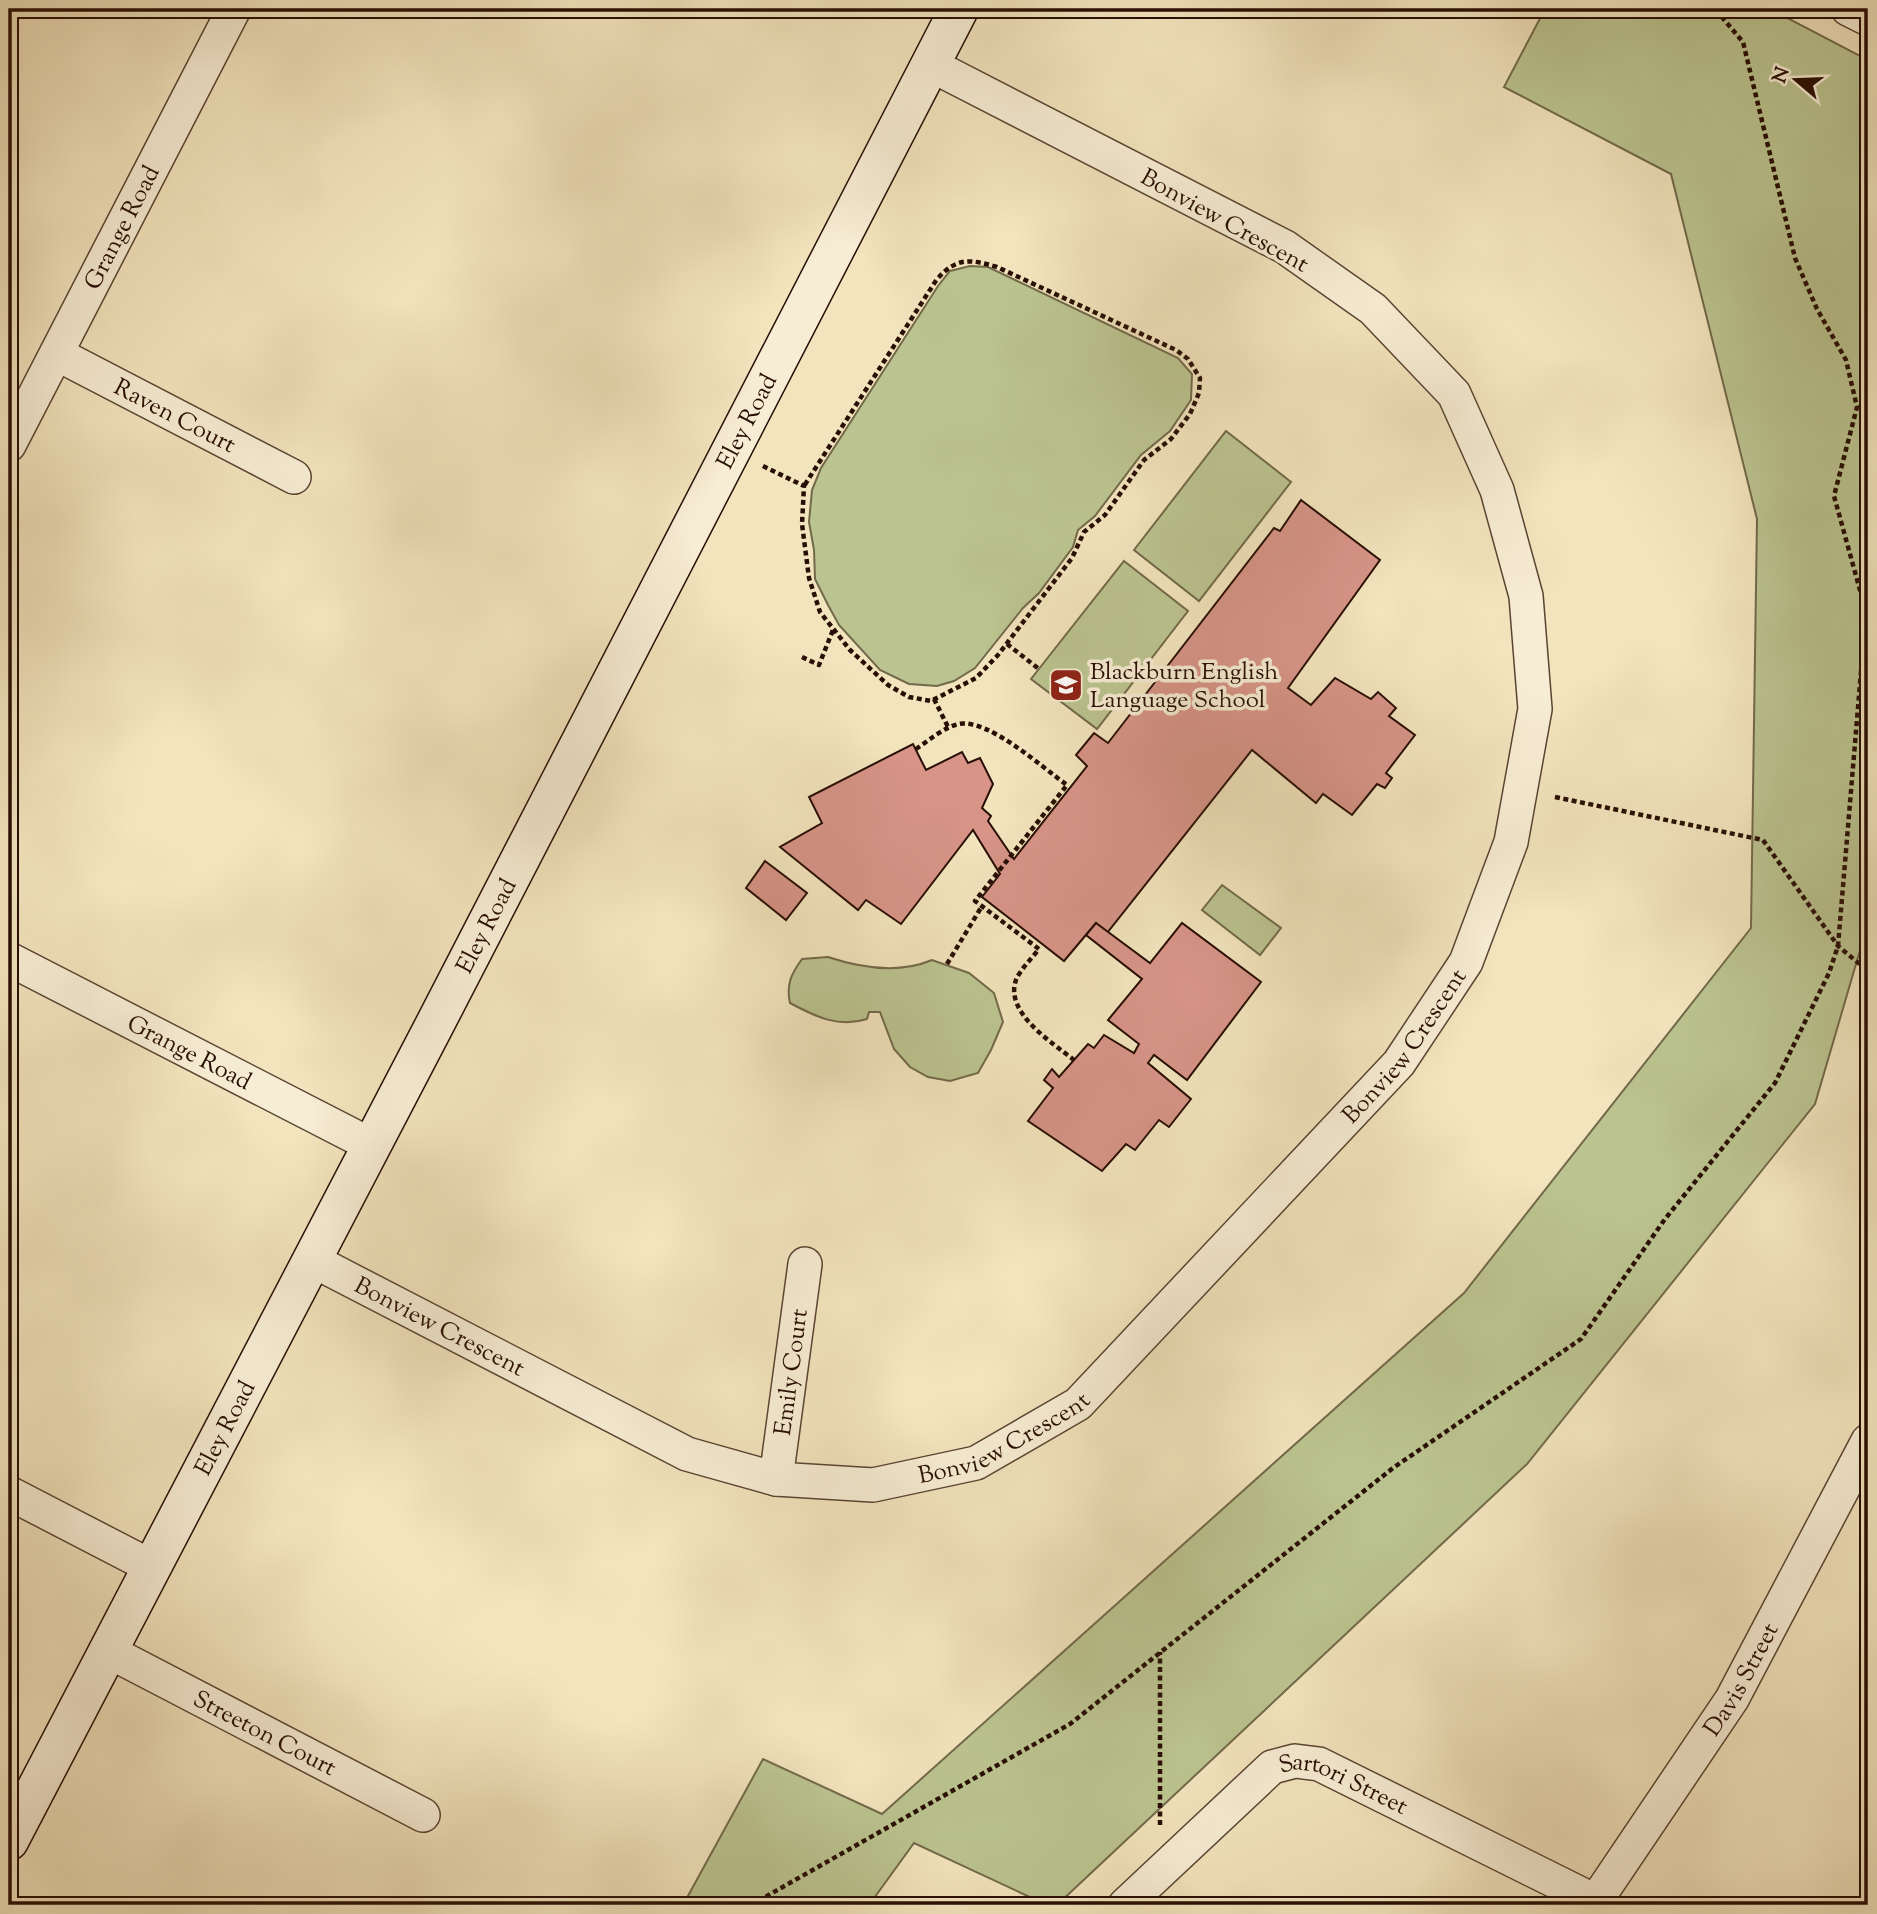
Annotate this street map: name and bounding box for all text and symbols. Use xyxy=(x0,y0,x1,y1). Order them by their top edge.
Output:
north arrow xyxy=(1762,46,1832,116)
text: N xyxy=(1767,64,1798,87)
street label: Grange Road xyxy=(77,160,170,296)
street label: Bonview Crescent xyxy=(1134,161,1314,282)
street label: Eley Road xyxy=(709,368,787,475)
street label: Raven Court xyxy=(107,371,241,463)
place label: Blackburn English Language School xyxy=(1090,656,1278,718)
school or university icon: Blackburn English Language School xyxy=(1047,666,1085,704)
street label: Eley Road xyxy=(449,873,526,980)
street label: Bonview Crescent xyxy=(1335,963,1476,1132)
street label: Grange Road xyxy=(121,1007,257,1100)
street label: Bonview Crescent xyxy=(348,1270,530,1386)
street label: Emily Court xyxy=(767,1307,818,1438)
street label: Eley Road xyxy=(187,1375,265,1482)
street label: Bonview Crescent xyxy=(915,1386,1099,1494)
street label: Davis Street xyxy=(1696,1617,1788,1744)
street label: Streeton Court xyxy=(186,1683,342,1786)
street label: Sartori Street xyxy=(1275,1746,1413,1824)

